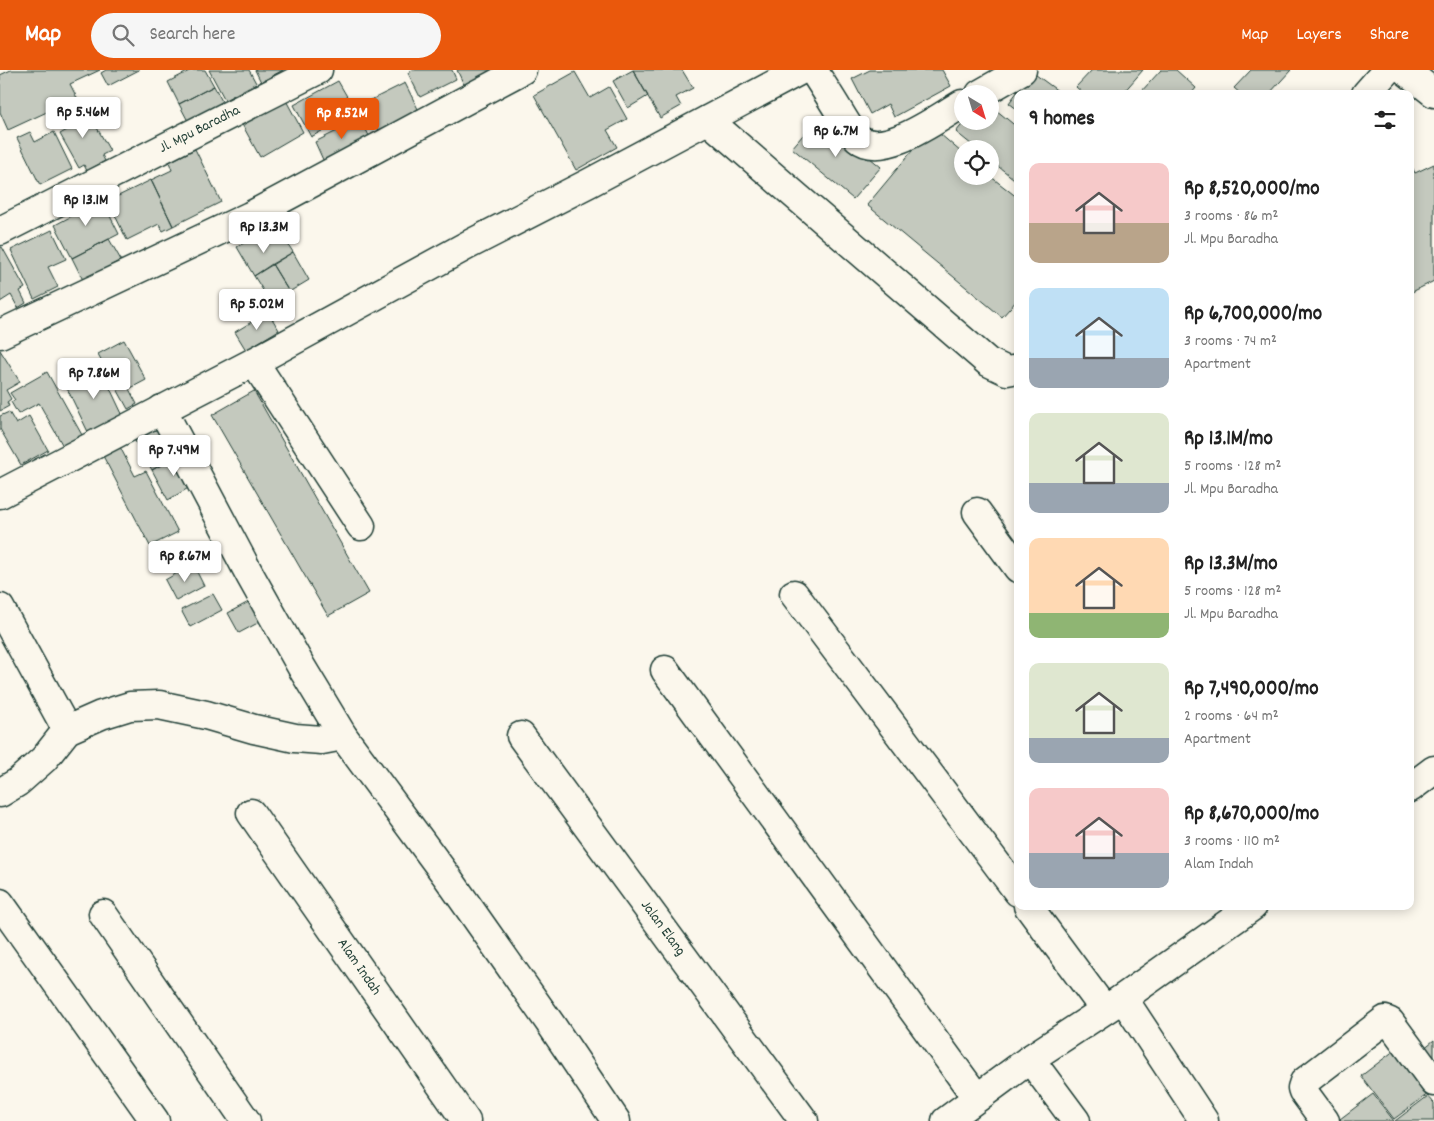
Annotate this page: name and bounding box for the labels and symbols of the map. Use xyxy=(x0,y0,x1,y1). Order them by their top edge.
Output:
north arrow xyxy=(954,85,999,130)
pin: Rp 5.46M xyxy=(31,97,135,139)
pin: Rp 8.52M xyxy=(290,98,394,140)
street label: Jl. Mpu Baradha xyxy=(155,100,245,160)
pin: Rp 6.7M xyxy=(790,116,882,158)
pin: Rp 13.1M xyxy=(34,184,138,227)
pin: Rp 13.3M xyxy=(212,212,316,254)
pin: Rp 5.02M xyxy=(205,288,309,331)
pin: Rp 7.86M xyxy=(42,358,146,400)
pin: Rp 7.49M xyxy=(122,434,226,477)
pin: Rp 8.67M xyxy=(133,540,237,583)
street label: Jalan Elang xyxy=(635,896,691,961)
street label: Alam Indah xyxy=(331,934,386,1000)

